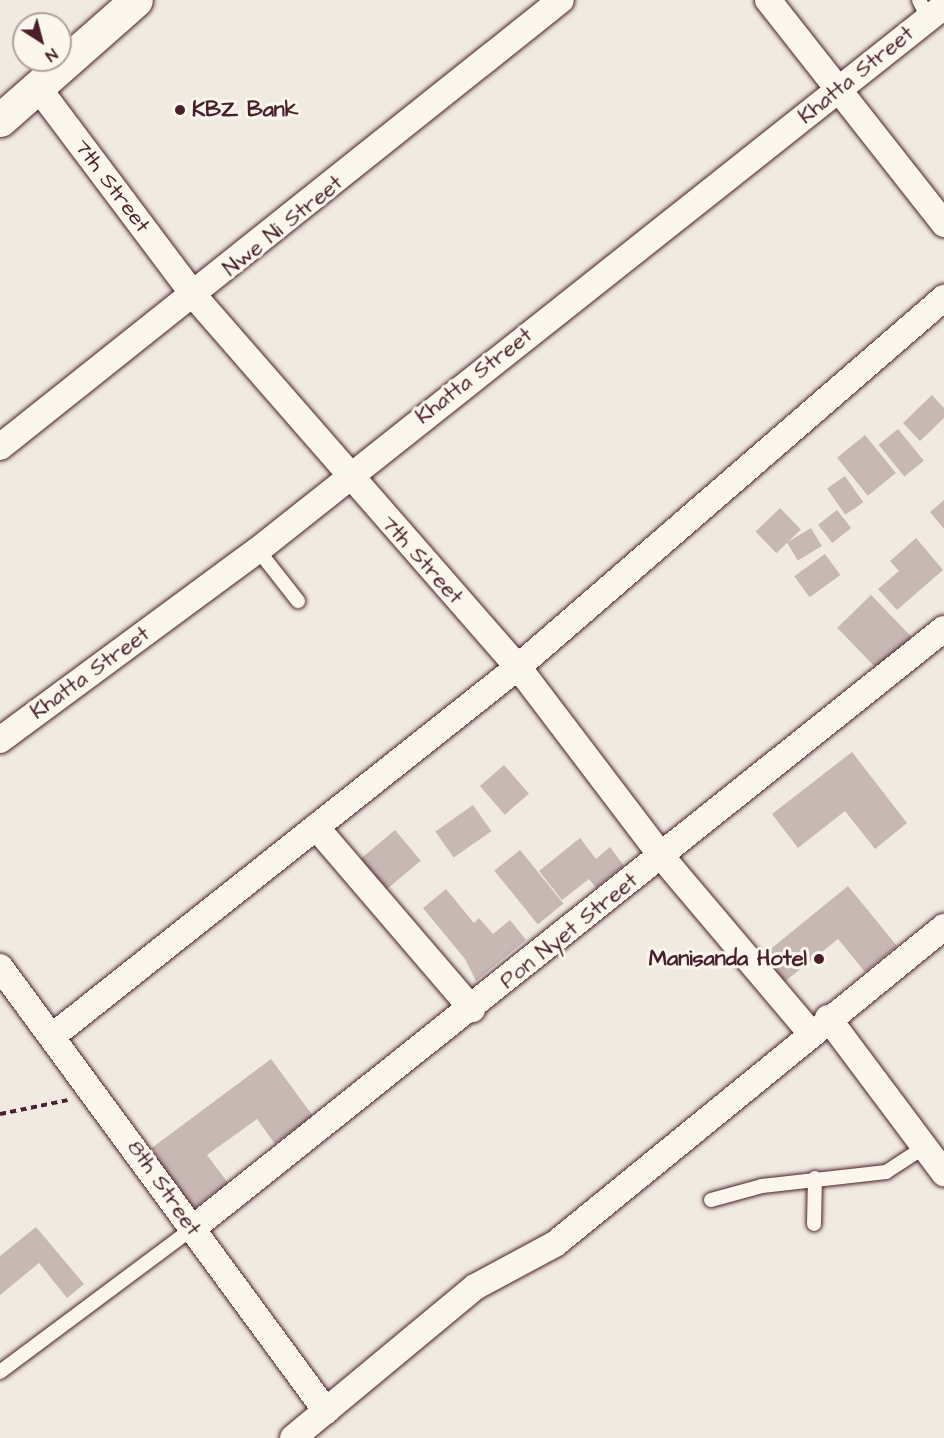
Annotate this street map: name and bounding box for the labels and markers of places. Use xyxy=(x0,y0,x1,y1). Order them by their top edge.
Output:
place label: KBZ Bank xyxy=(192,97,298,123)
marker: KBZ Bank xyxy=(173,103,187,117)
place label: Manisanda Hotel xyxy=(649,946,807,972)
marker: Manisanda Hotel xyxy=(812,952,826,966)

